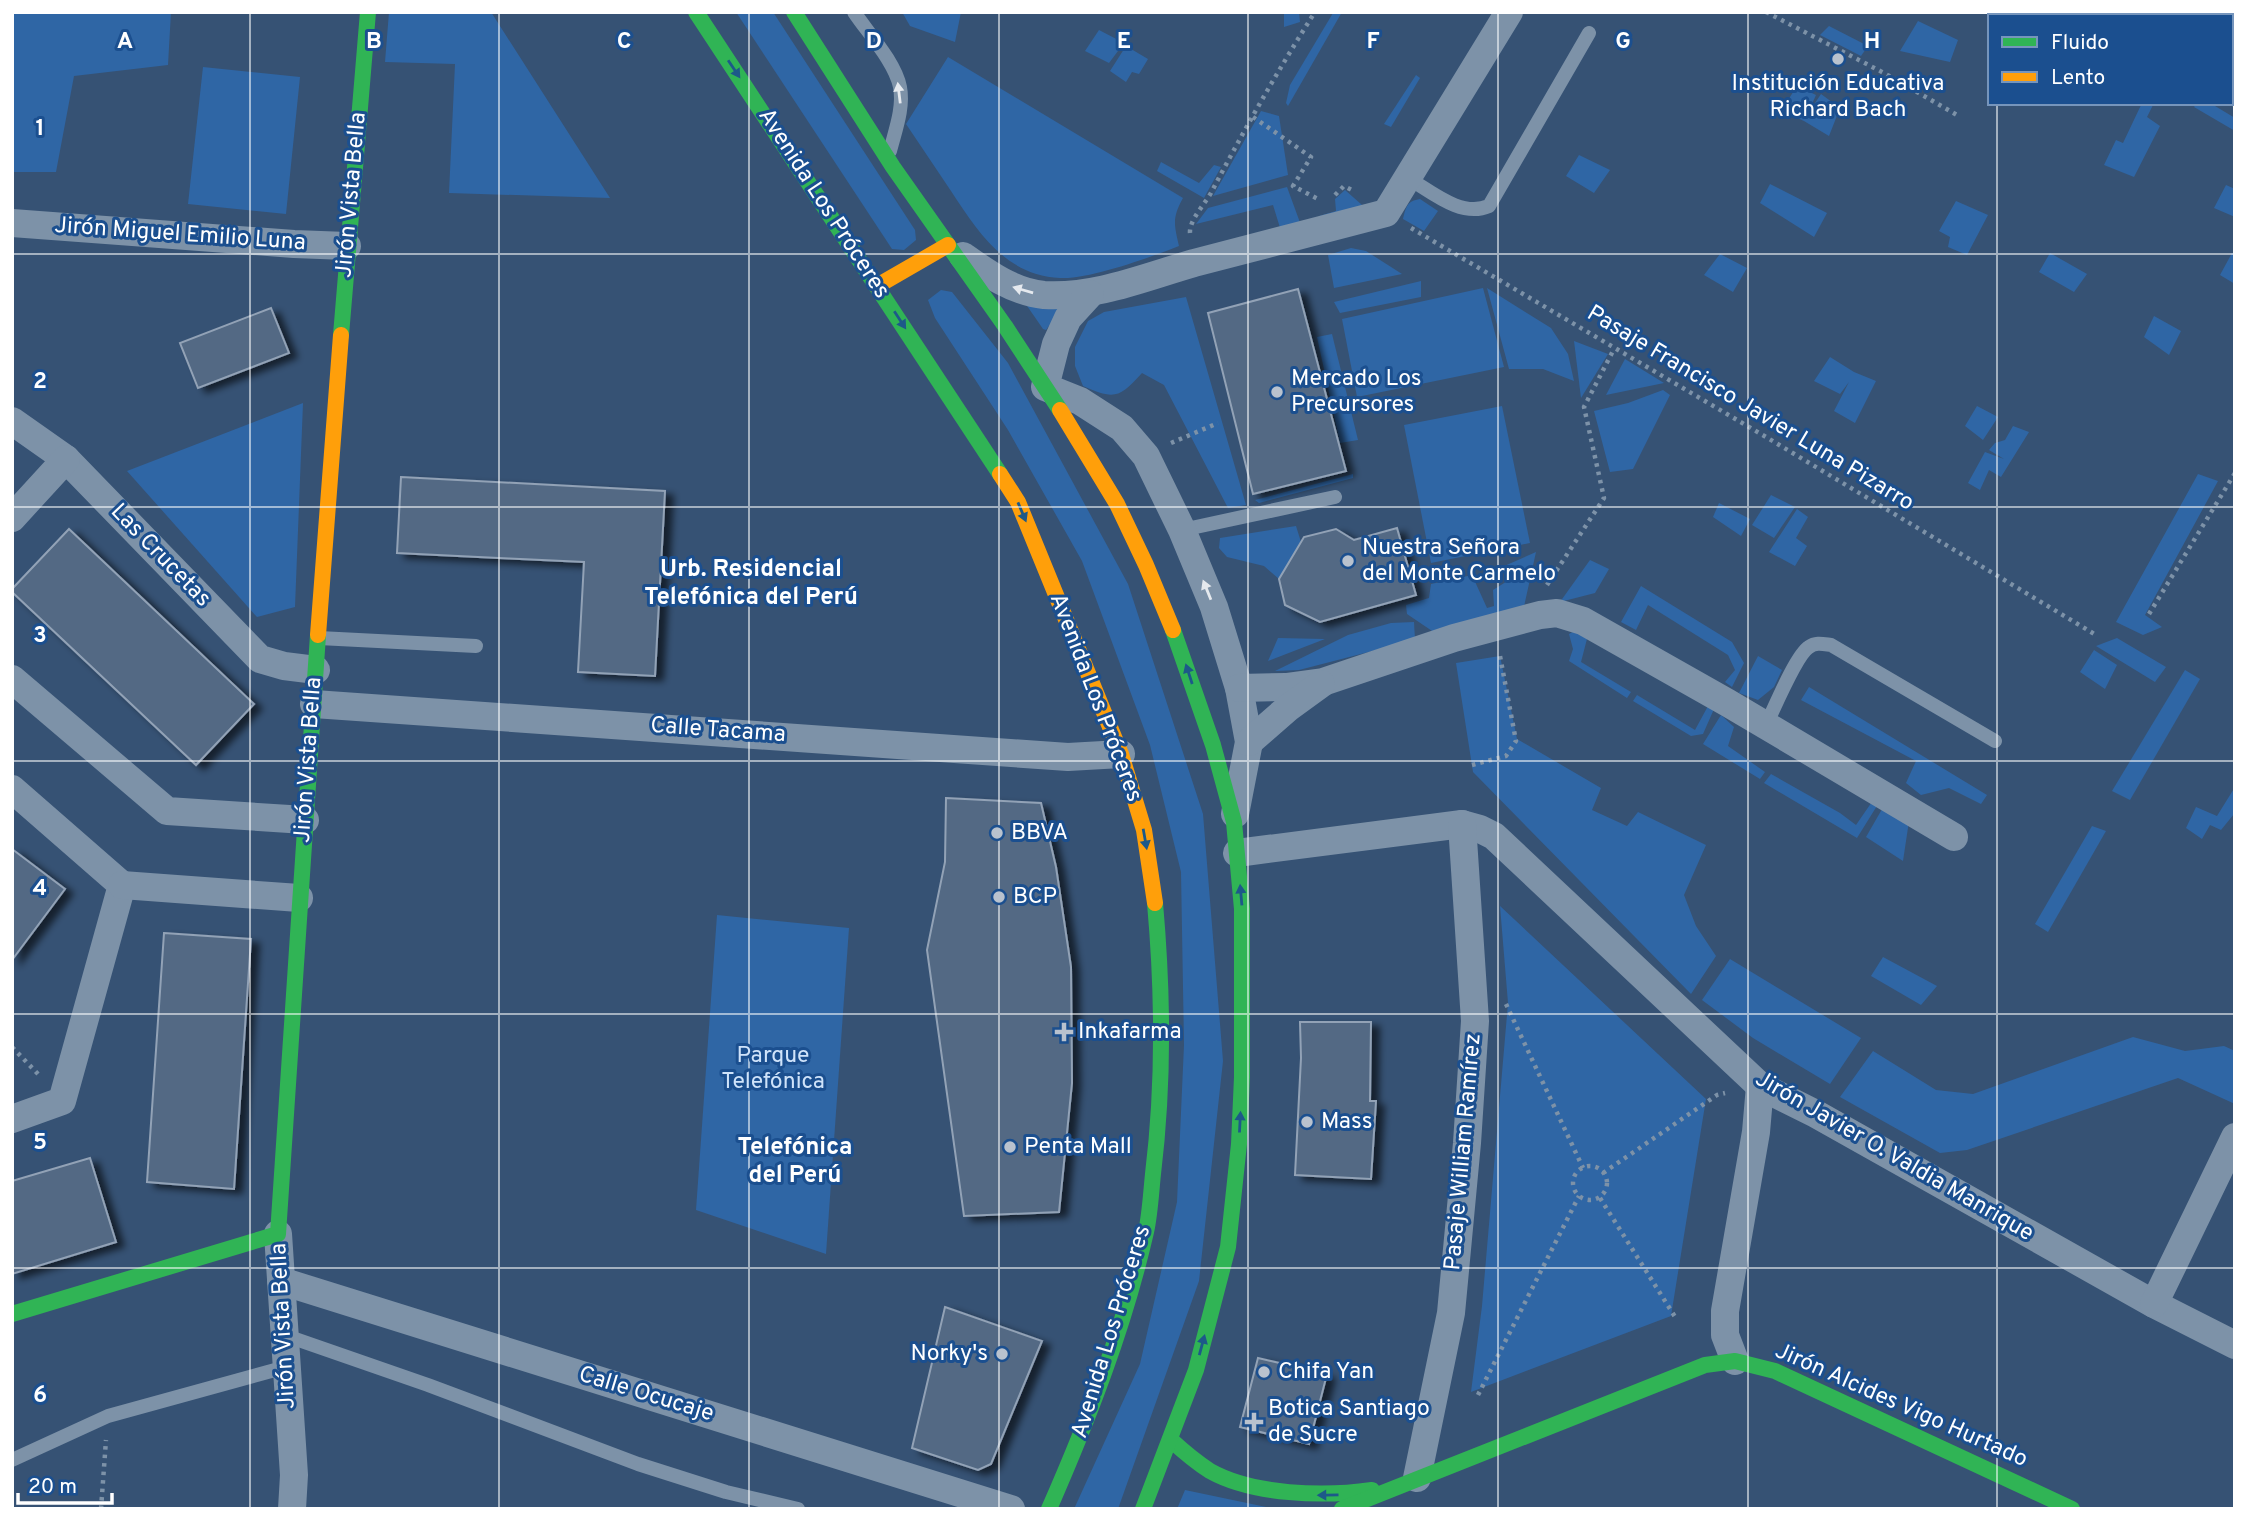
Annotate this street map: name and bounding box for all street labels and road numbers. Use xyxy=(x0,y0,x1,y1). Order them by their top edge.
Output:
street label: Avenida Los Próceres xyxy=(751,103,895,305)
street label: Jirón Vista Bella xyxy=(330,111,374,279)
street label: Jirón Miguel Emilio Luna xyxy=(53,212,307,258)
street label: Pasaje Francisco Javier Luna Pizarro xyxy=(1581,300,1919,518)
street label: Las Crucetas xyxy=(103,498,217,614)
street label: Avenida Los Próceres xyxy=(1042,590,1148,806)
street label: Jirón Vista Bella xyxy=(289,676,329,844)
street label: Calle Tacama xyxy=(649,712,787,750)
street label: Pasaje William Ramírez xyxy=(1439,1032,1489,1272)
street label: Jirón Javier O. Valdia Manrique xyxy=(1750,1065,2038,1249)
street label: Avenida Los Próceres xyxy=(1066,1222,1158,1442)
street label: Jirón Vista Bella xyxy=(265,1242,303,1410)
street label: Jirón Alcides Vigo Hurtado xyxy=(1770,1337,2032,1475)
street label: Calle Ocucaje xyxy=(575,1361,717,1429)

